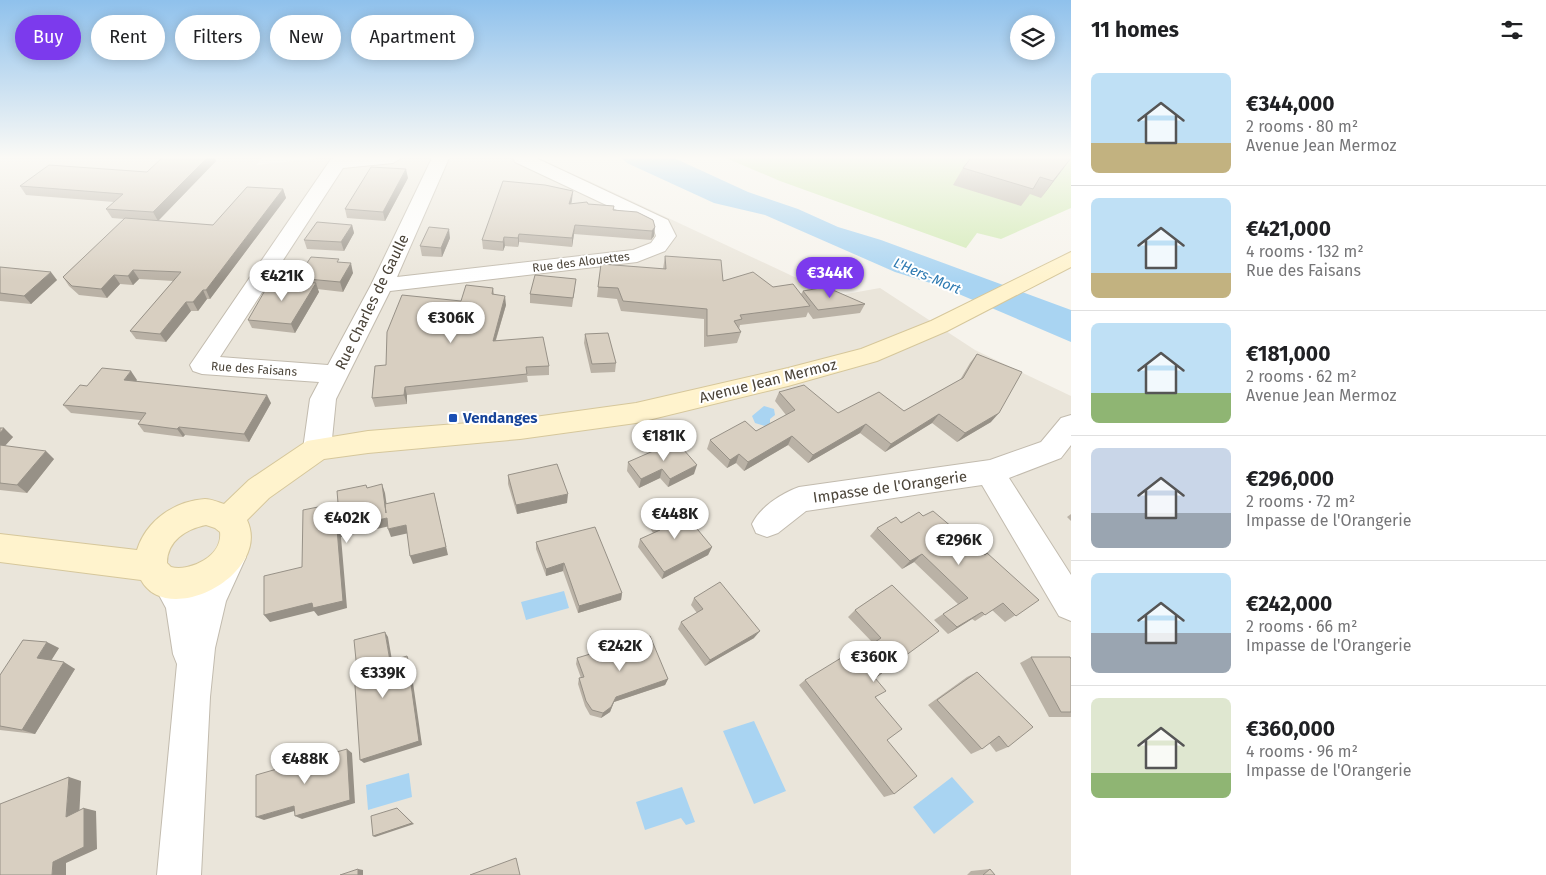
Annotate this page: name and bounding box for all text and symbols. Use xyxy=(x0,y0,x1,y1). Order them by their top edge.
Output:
chip: Buy xyxy=(15,15,81,60)
chip: Rent xyxy=(91,15,165,60)
chip: Filters xyxy=(175,15,260,60)
chip: New xyxy=(270,15,341,60)
chip: Apartment xyxy=(351,15,474,60)
map controls xyxy=(1010,15,1055,60)
button: layers xyxy=(1010,15,1055,60)
icon: filters xyxy=(1498,16,1526,44)
text: 11 homes xyxy=(1091,17,1179,43)
text: €344,000 xyxy=(1246,91,1335,117)
icon: home xyxy=(1131,93,1191,153)
text: 2 rooms · 80 m² xyxy=(1246,117,1358,136)
text: Avenue Jean Mermoz xyxy=(1246,136,1396,155)
text: €421,000 xyxy=(1246,216,1331,242)
icon: home xyxy=(1131,218,1191,278)
street label: Rue Charles de Gaulle xyxy=(331,231,413,373)
text: 4 rooms · 132 m² xyxy=(1246,242,1364,261)
street label: Rue des Alouettes xyxy=(532,249,631,275)
water label: L'Hers-Mort xyxy=(891,254,963,298)
pin: €344K xyxy=(795,256,865,299)
pin: €421K xyxy=(247,260,317,302)
text: Rue des Faisans xyxy=(1246,261,1361,280)
text: €344K xyxy=(807,263,853,282)
text: €421K xyxy=(260,266,304,285)
pin: €306K xyxy=(416,302,486,344)
text: €306K xyxy=(428,308,474,327)
text: €181,000 xyxy=(1246,341,1330,367)
icon: home xyxy=(1131,343,1191,403)
street label: Avenue Jean Mermoz xyxy=(697,355,839,407)
street label: Rue des Faisans xyxy=(211,359,298,379)
text: 2 rooms · 62 m² xyxy=(1246,367,1357,386)
text: Avenue Jean Mermoz xyxy=(1246,386,1396,405)
place label: Vendanges xyxy=(462,409,537,427)
marker: Vendanges xyxy=(447,412,459,424)
pin: €181K xyxy=(629,420,699,462)
text: €181K xyxy=(643,426,685,445)
text: €296,000 xyxy=(1246,466,1334,492)
street label: Impasse de l'Orangerie xyxy=(812,467,968,507)
icon: home xyxy=(1131,468,1191,528)
text: 2 rooms · 72 m² xyxy=(1246,492,1355,511)
pin: €448K xyxy=(640,498,710,540)
pin: €402K xyxy=(312,502,382,544)
text: €448K xyxy=(652,504,698,523)
text: €402K xyxy=(324,508,370,527)
text: Impasse de l'Orangerie xyxy=(1246,511,1412,530)
pin: €296K xyxy=(924,524,994,566)
text: €296K xyxy=(936,530,982,549)
text: €242,000 xyxy=(1246,591,1332,617)
icon: home xyxy=(1131,593,1191,653)
text: 2 rooms · 66 m² xyxy=(1246,617,1357,636)
pin: €242K xyxy=(585,630,655,672)
text: €242K xyxy=(598,636,642,655)
text: Impasse de l'Orangerie xyxy=(1246,636,1412,655)
pin: €360K xyxy=(839,640,909,683)
text: €360K xyxy=(851,647,897,666)
pin: €339K xyxy=(348,656,418,699)
text: €339K xyxy=(360,663,406,682)
text: €360,000 xyxy=(1246,716,1335,742)
icon: home xyxy=(1131,718,1191,778)
pin: €488K xyxy=(270,742,340,785)
text: 4 rooms · 96 m² xyxy=(1246,742,1358,761)
text: €488K xyxy=(282,749,328,768)
text: Impasse de l'Orangerie xyxy=(1246,761,1412,780)

